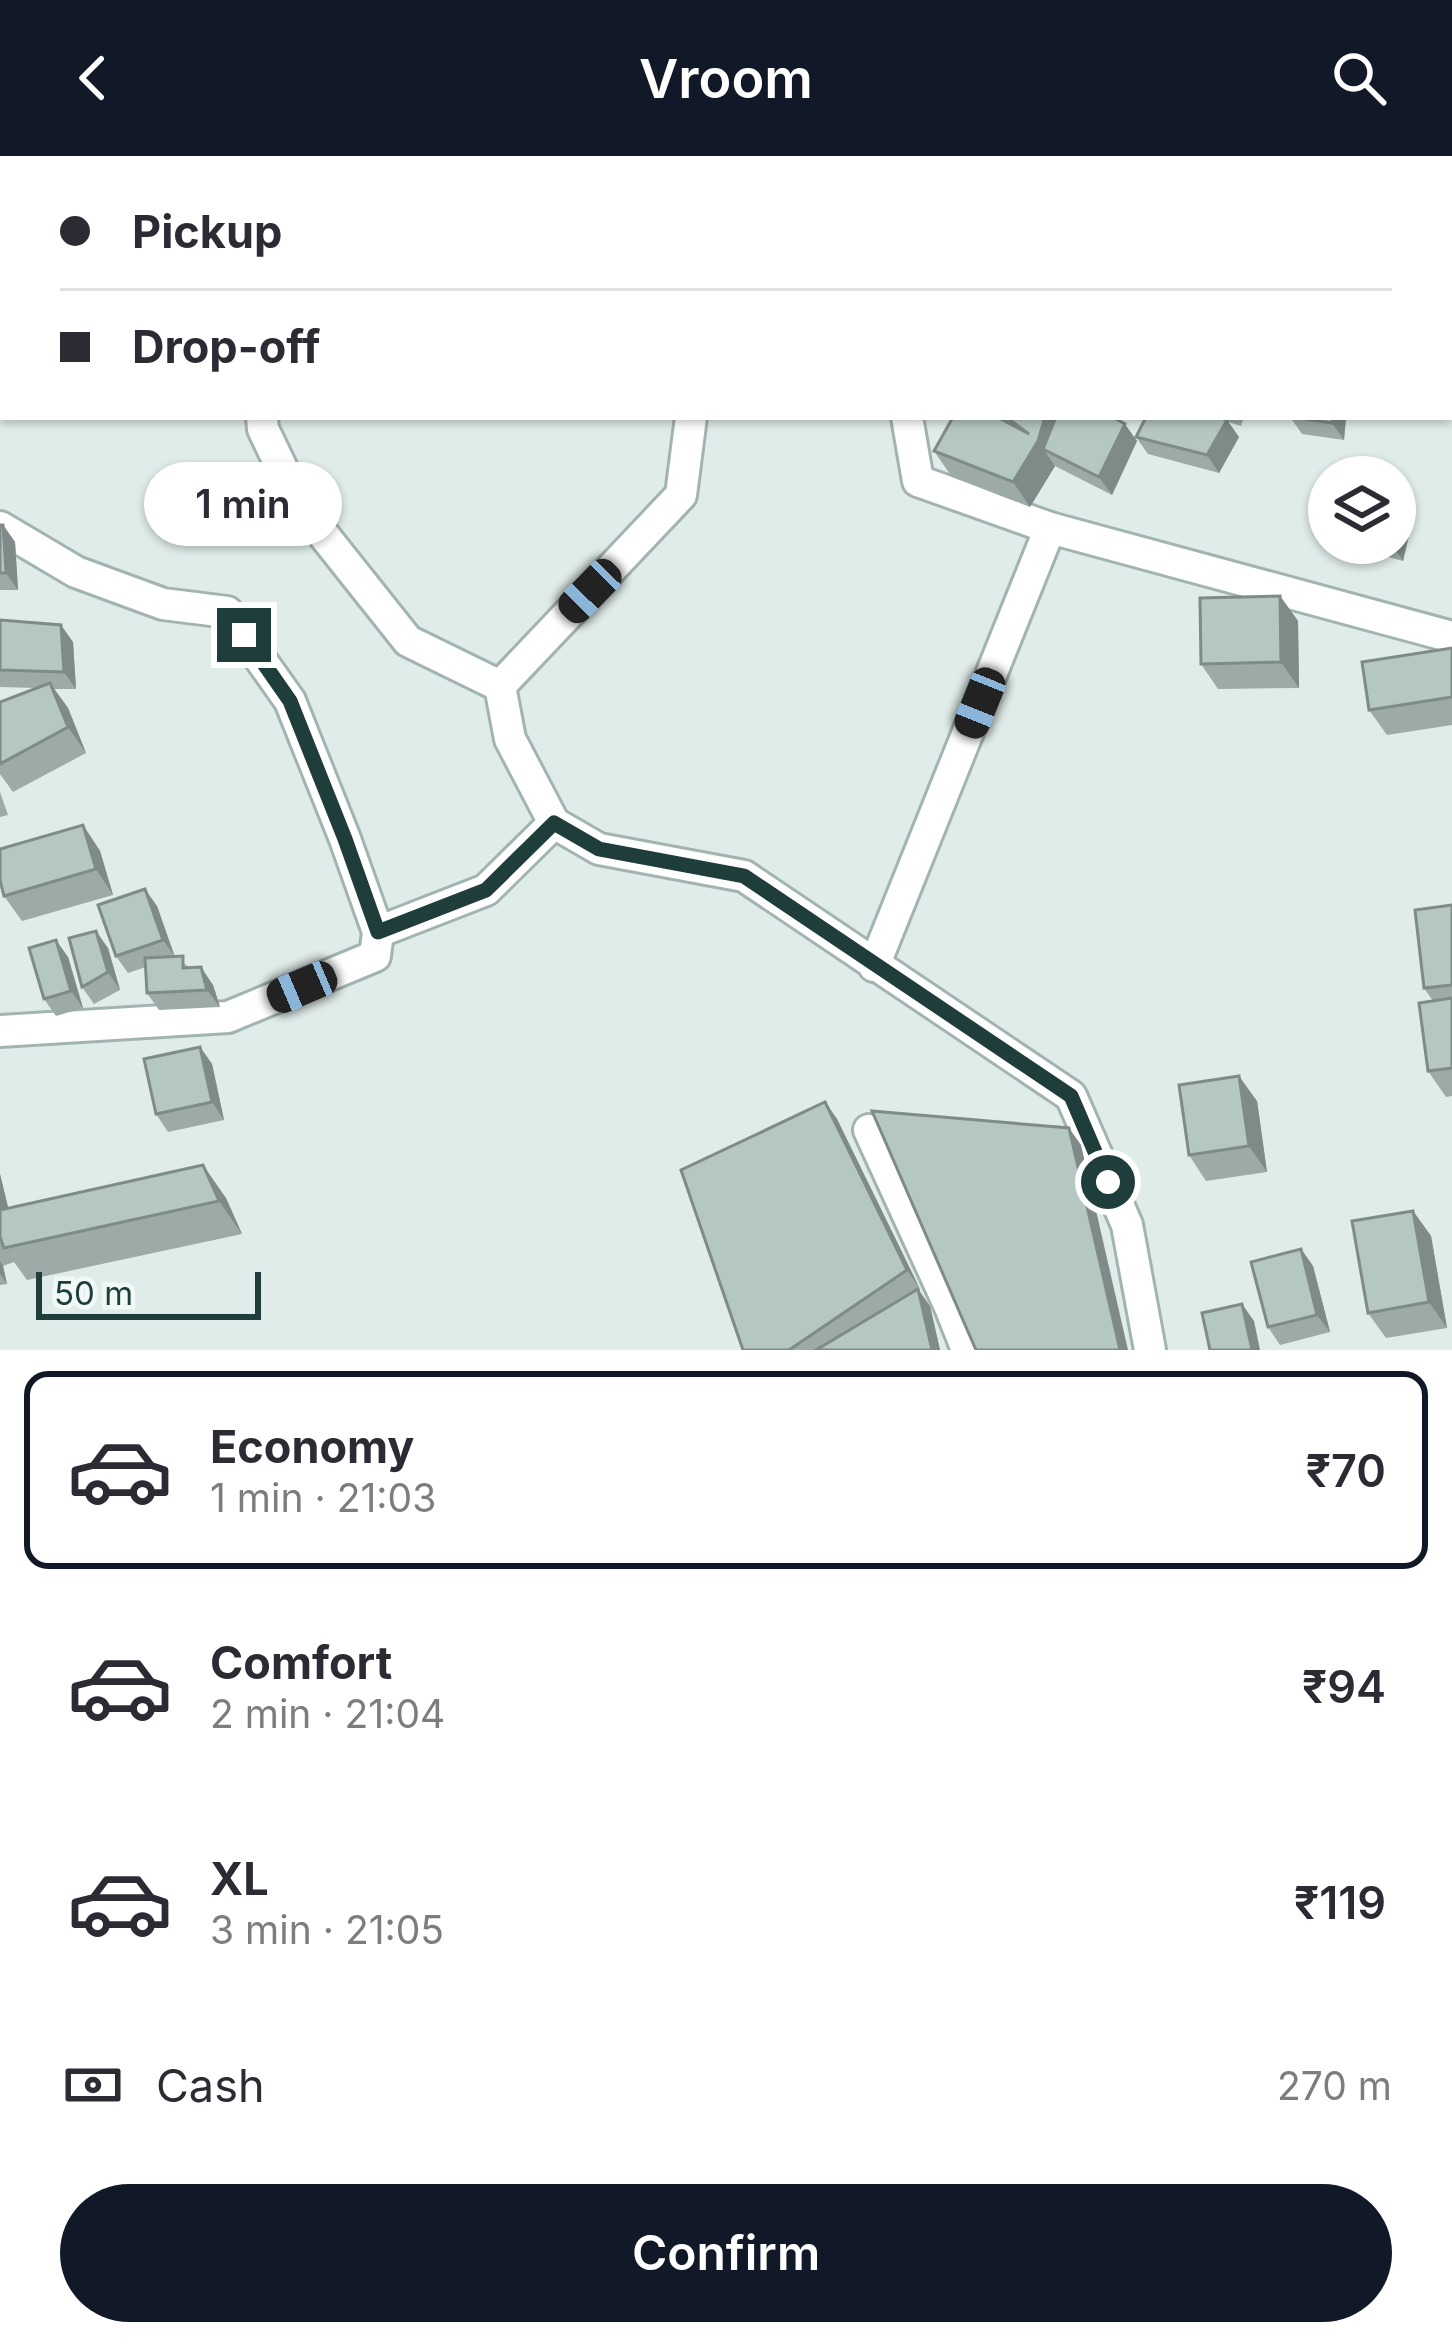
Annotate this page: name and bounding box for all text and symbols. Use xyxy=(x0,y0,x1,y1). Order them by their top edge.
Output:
icon: back xyxy=(60,45,126,111)
icon: search xyxy=(1326,45,1392,111)
text: Vroom xyxy=(639,46,813,111)
text: Pickup xyxy=(132,204,282,259)
text: Drop-off xyxy=(132,319,320,374)
map controls xyxy=(1308,456,1416,564)
button: layers xyxy=(1308,456,1416,564)
callout: 1 min xyxy=(145,461,343,545)
text: 1 min xyxy=(195,480,291,527)
car xyxy=(552,553,628,629)
route end xyxy=(217,608,271,662)
car xyxy=(950,663,1010,743)
car xyxy=(262,956,342,1018)
route start xyxy=(1081,1155,1135,1209)
scale bar xyxy=(36,1266,261,1319)
text: 50 m xyxy=(54,1273,133,1313)
icon: car xyxy=(66,1416,174,1524)
text: Economy xyxy=(210,1419,414,1474)
text: ₹70 xyxy=(1306,1443,1386,1498)
text: 1 min · 21:03 xyxy=(210,1474,436,1521)
icon: car xyxy=(66,1632,174,1740)
text: Comfort xyxy=(210,1635,392,1690)
text: ₹94 xyxy=(1302,1659,1386,1714)
text: 2 min · 21:04 xyxy=(210,1690,445,1737)
icon: car xyxy=(66,1848,174,1956)
text: XL xyxy=(210,1851,269,1906)
text: ₹119 xyxy=(1294,1875,1386,1930)
text: 3 min · 21:05 xyxy=(210,1906,444,1953)
icon: cash xyxy=(60,2052,126,2118)
text: Cash xyxy=(156,2058,265,2113)
text: 270 m xyxy=(1277,2062,1392,2109)
button: Confirm xyxy=(60,2184,1392,2322)

